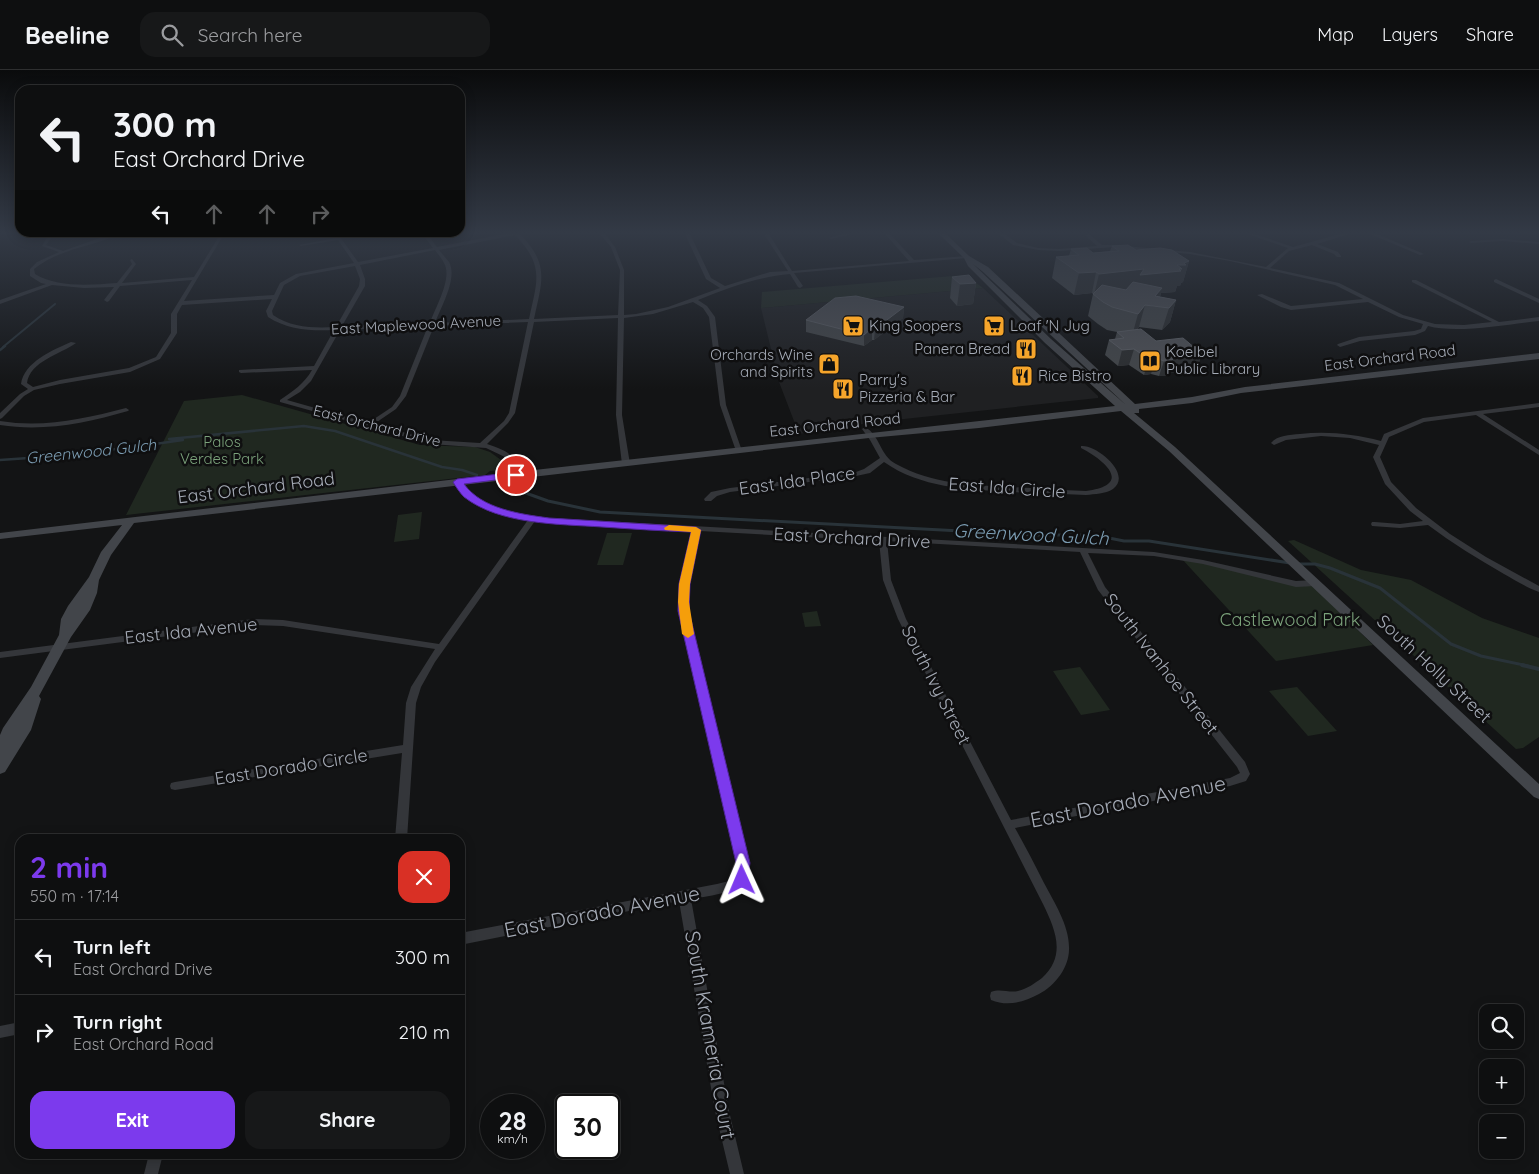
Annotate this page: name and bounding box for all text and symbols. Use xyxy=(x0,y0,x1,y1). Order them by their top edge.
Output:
search box xyxy=(140,12,490,57)
text: Beeline xyxy=(25,20,110,50)
icon: search xyxy=(158,21,186,49)
text: Search here xyxy=(198,23,303,47)
text: Map xyxy=(1317,23,1354,46)
text: Layers xyxy=(1382,23,1438,46)
text: Share xyxy=(1466,23,1514,46)
text: 300 m xyxy=(113,102,217,146)
icon: left xyxy=(30,105,95,170)
text: East Orchard Drive xyxy=(113,145,305,173)
icon: left xyxy=(147,200,175,228)
icon: ahead xyxy=(200,200,228,228)
icon: ahead xyxy=(253,200,281,228)
icon: right xyxy=(306,200,334,228)
street label: East Maplewood Avenue xyxy=(331,311,501,338)
supermarket icon: King Soopers xyxy=(841,314,865,338)
supermarket icon: Loaf 'N Jug xyxy=(982,314,1006,338)
place label: King Soopers xyxy=(869,316,961,335)
place label: Loaf 'N Jug xyxy=(1010,316,1090,335)
restaurant icon: Panera Bread xyxy=(1014,337,1038,361)
place label: Panera Bread xyxy=(914,339,1010,358)
street label: East Orchard Road xyxy=(1323,340,1457,375)
place label: Koelbel Public Library xyxy=(1166,342,1260,378)
place label: Orchards Wine and Spirits xyxy=(710,345,813,381)
library icon: Koelbel Public Library xyxy=(1138,349,1162,373)
shop icon: Orchards Wine and Spirits xyxy=(817,352,841,376)
restaurant icon: Rice Bistro xyxy=(1010,364,1034,388)
place label: Rice Bistro xyxy=(1038,366,1111,385)
place label: Parry's Pizzeria & Bar xyxy=(859,370,955,406)
restaurant icon: Parry's Pizzeria & Bar xyxy=(831,377,855,401)
street label: East Orchard Drive xyxy=(311,400,443,451)
street label: East Orchard Road xyxy=(768,408,902,441)
park label: Palos Verdes Park xyxy=(180,432,264,468)
water label: Greenwood Gulch xyxy=(25,434,158,468)
pin xyxy=(495,454,537,496)
icon: arrive xyxy=(502,461,530,489)
street label: East Ida Place xyxy=(737,461,857,500)
street label: East Orchard Road xyxy=(176,466,336,509)
street label: East Ida Circle xyxy=(948,472,1066,503)
water label: Greenwood Gulch xyxy=(953,518,1110,550)
street label: East Orchard Drive xyxy=(773,522,931,553)
street label: South Ivanhoe Street xyxy=(1099,588,1224,739)
park label: Castlewood Park xyxy=(1220,608,1360,631)
street label: South Holly Street xyxy=(1372,610,1497,728)
street label: East Ida Avenue xyxy=(123,612,258,649)
street label: South Ivy Street xyxy=(897,621,976,748)
street label: East Dorado Circle xyxy=(213,743,369,790)
street label: East Dorado Avenue xyxy=(1028,769,1228,833)
text: 2 min xyxy=(30,848,108,886)
button: close xyxy=(398,851,450,903)
position arrow xyxy=(715,853,767,905)
street label: East Dorado Avenue xyxy=(502,879,702,943)
text: 550 m · 17:14 xyxy=(30,886,119,906)
street label: South Krameria Court xyxy=(680,928,742,1141)
text: Turn left xyxy=(73,935,151,959)
icon: left xyxy=(30,943,58,971)
text: 300 m xyxy=(395,945,450,969)
text: East Orchard Drive xyxy=(73,959,213,979)
map controls xyxy=(1479,1004,1524,1159)
button: search xyxy=(1479,1004,1524,1049)
text: Turn right xyxy=(73,1010,162,1034)
icon: right xyxy=(30,1018,58,1046)
text: 210 m xyxy=(399,1020,450,1044)
text: East Orchard Road xyxy=(73,1034,214,1054)
button: + xyxy=(1479,1059,1524,1104)
button: Exit xyxy=(30,1091,235,1149)
button: Share xyxy=(245,1091,450,1149)
speed limit sign: 30 xyxy=(555,1094,620,1159)
text: 28 xyxy=(499,1105,526,1136)
button: − xyxy=(1479,1114,1524,1159)
text: km/h xyxy=(497,1131,528,1146)

